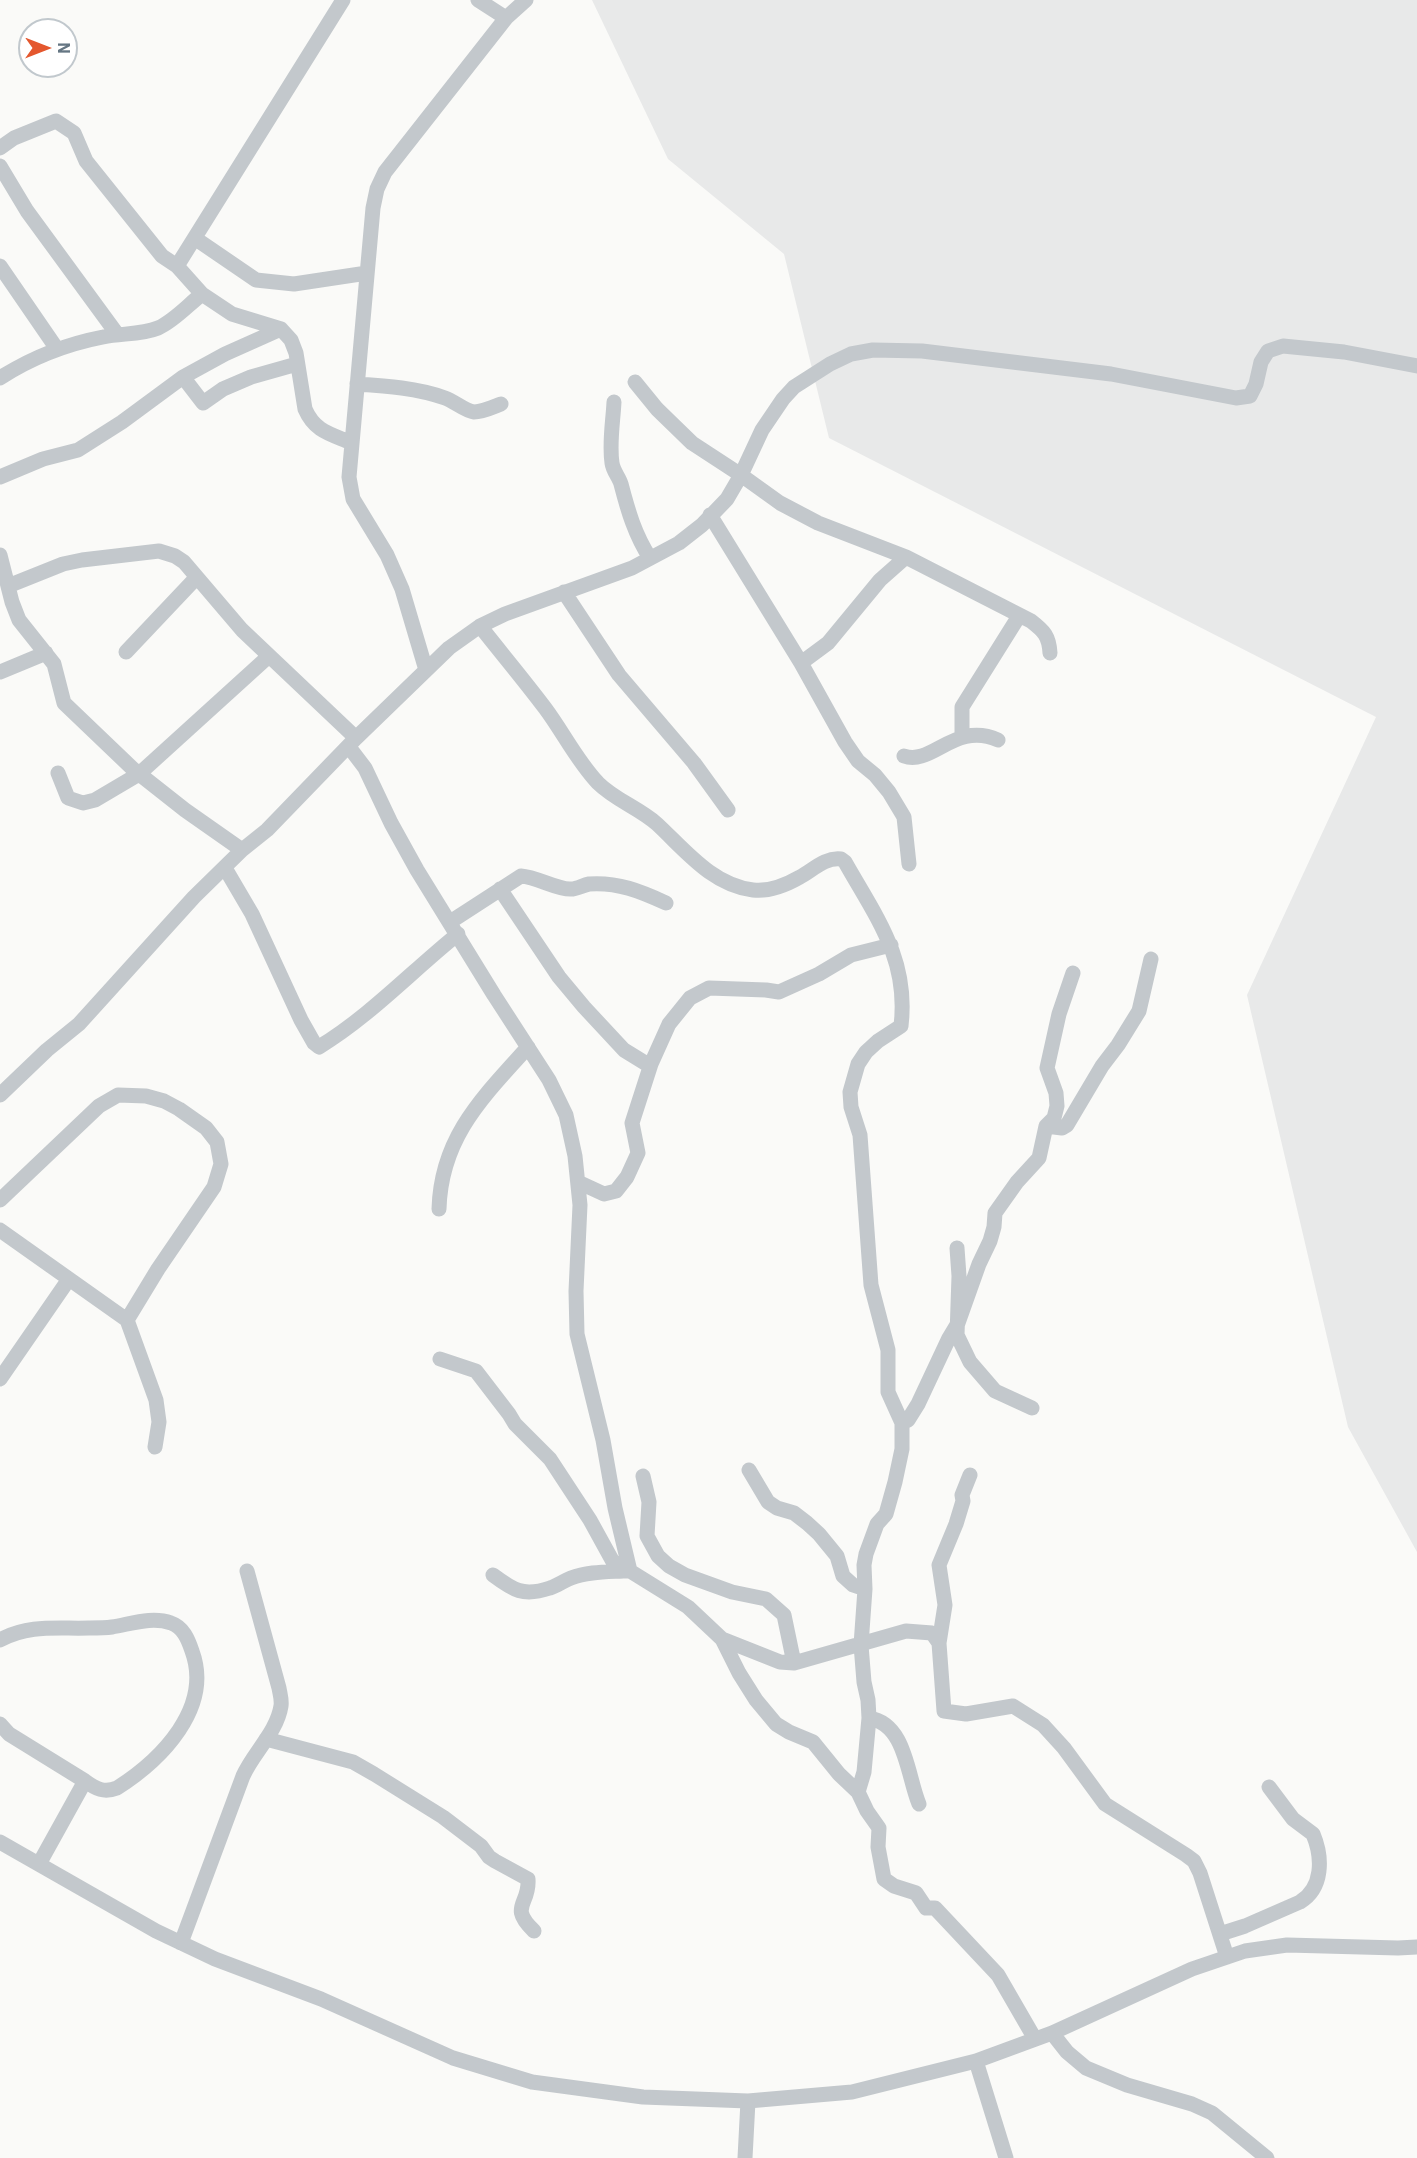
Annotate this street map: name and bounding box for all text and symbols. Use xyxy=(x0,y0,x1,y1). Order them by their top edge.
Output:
north arrow xyxy=(18,18,78,78)
text: N xyxy=(54,42,74,54)

